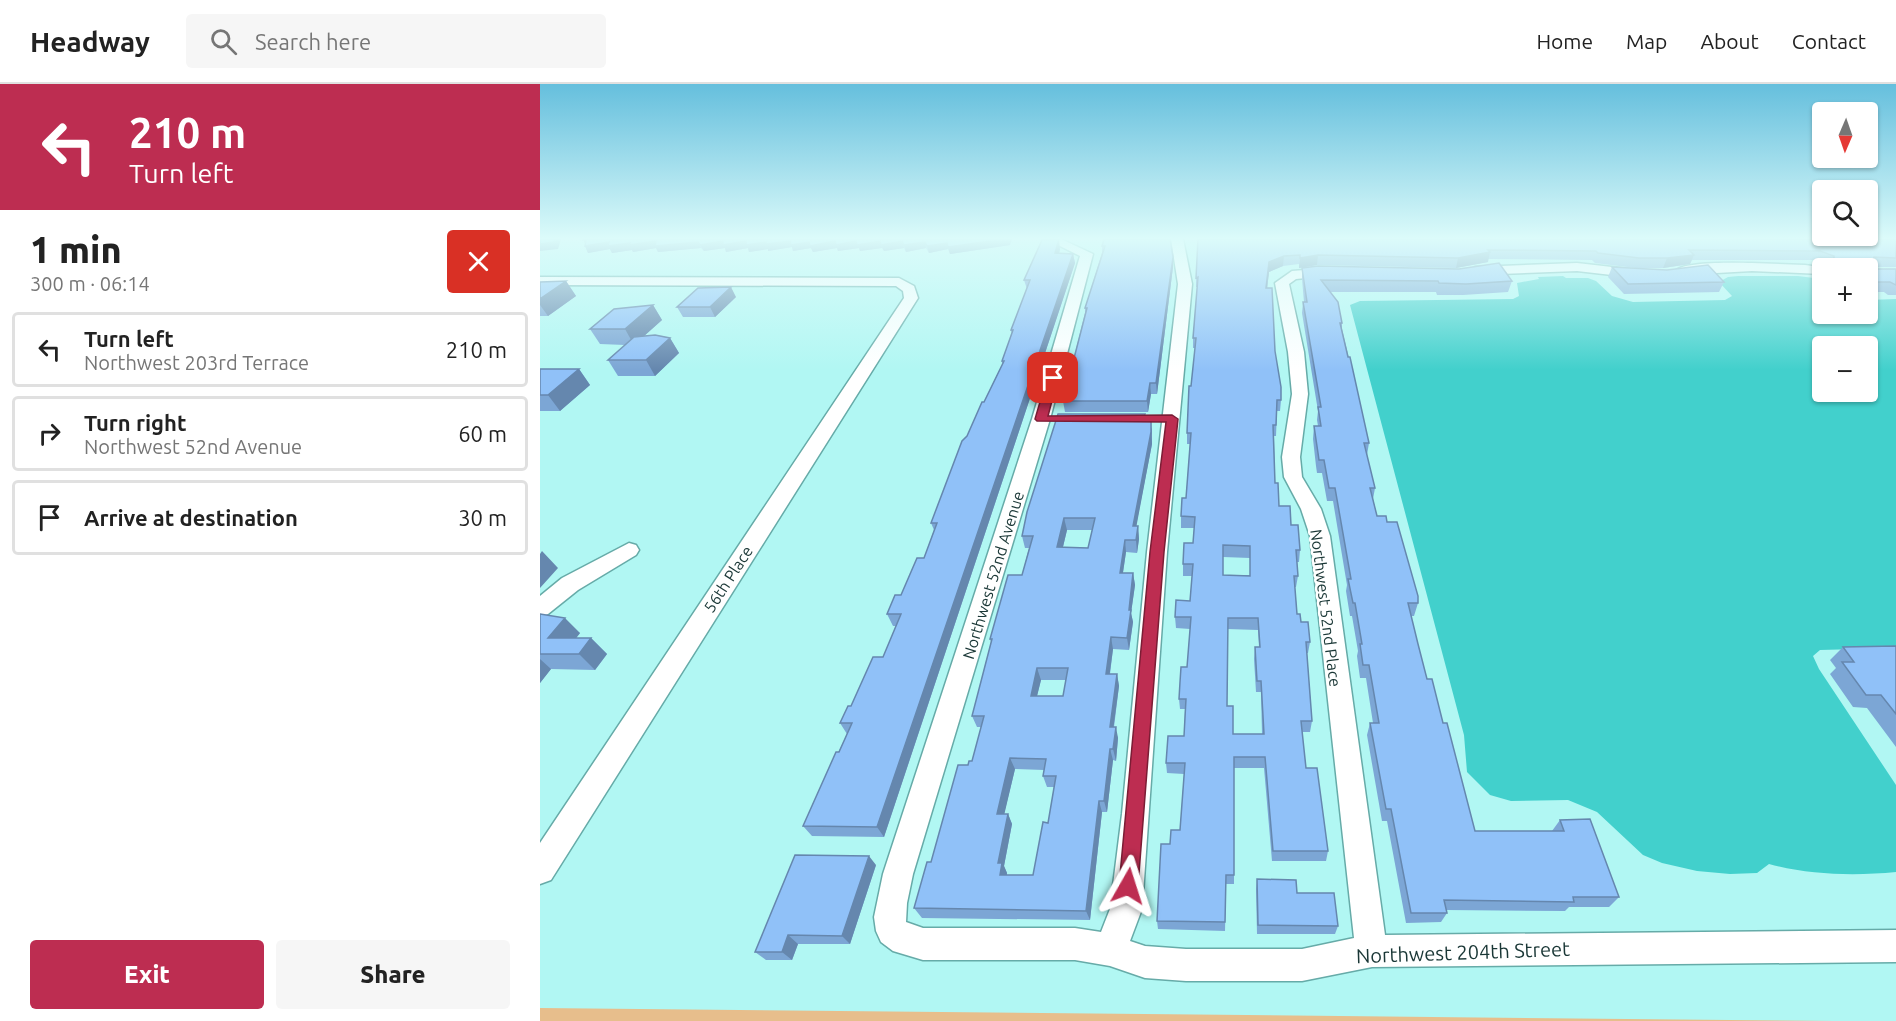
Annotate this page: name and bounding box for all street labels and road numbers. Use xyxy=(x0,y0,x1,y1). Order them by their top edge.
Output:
street label: Northwest 52nd Avenue xyxy=(959,489,1027,661)
street label: Northwest 52nd Place xyxy=(1307,528,1345,688)
street label: 56th Place xyxy=(700,542,756,616)
street label: Northwest 204th Street xyxy=(1356,937,1570,967)

